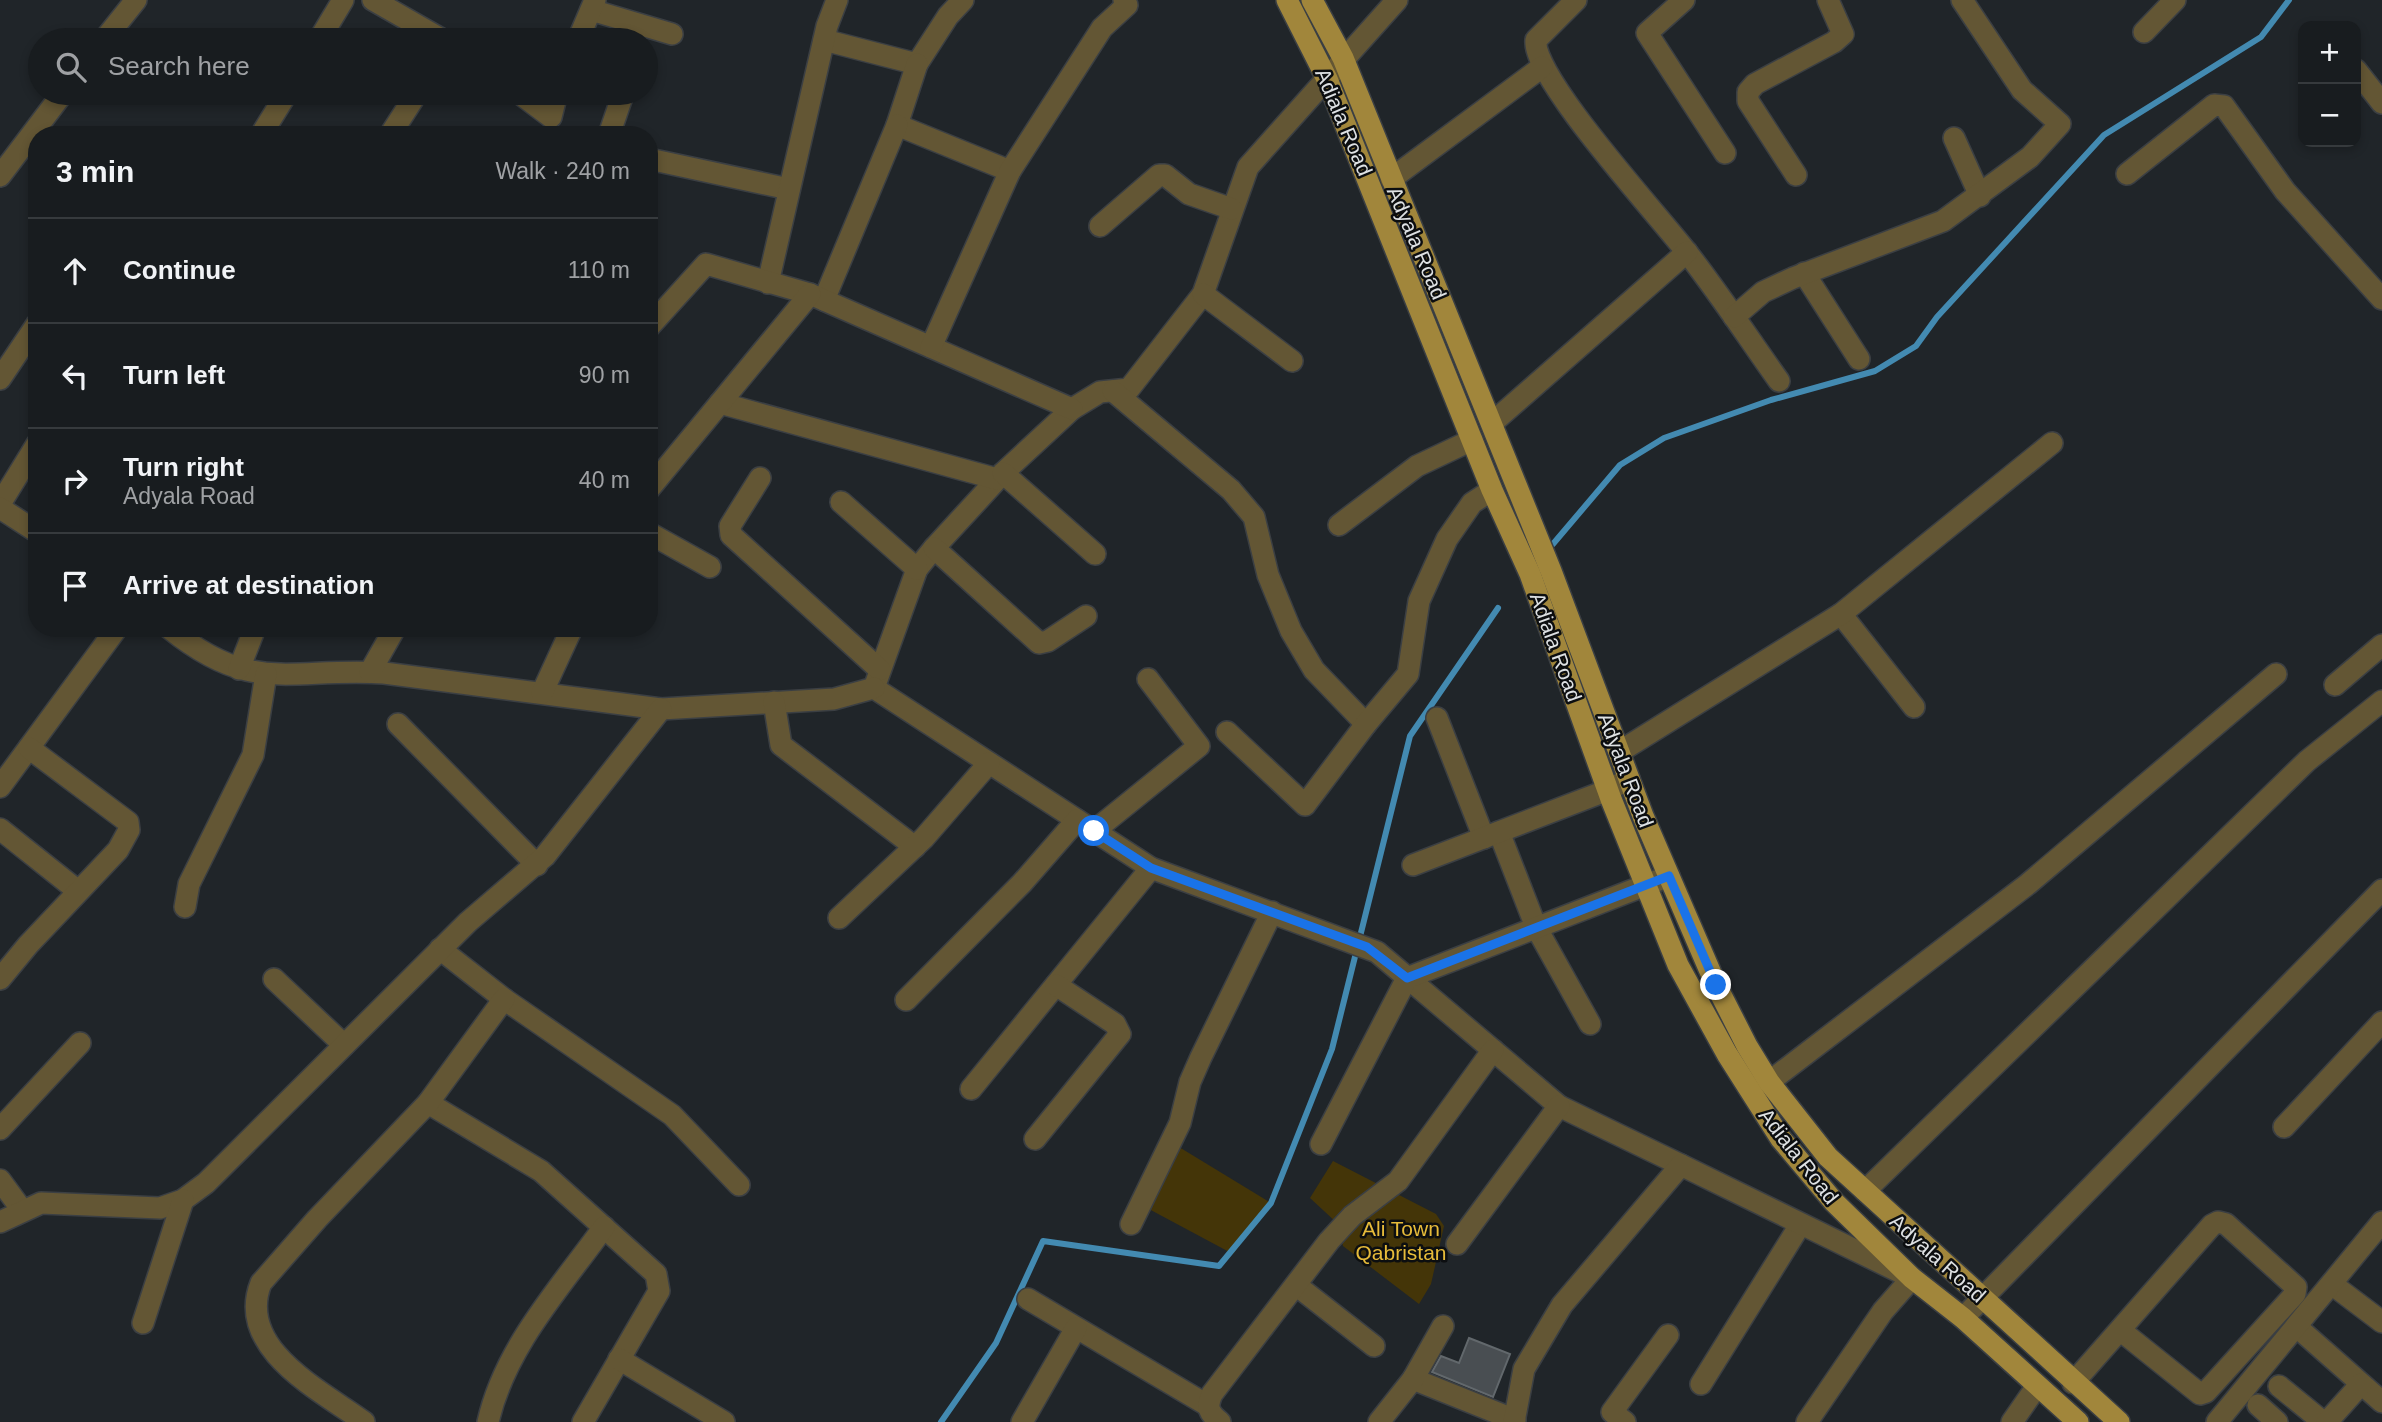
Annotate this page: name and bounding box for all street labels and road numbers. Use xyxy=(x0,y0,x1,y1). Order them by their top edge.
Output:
street label: Adiala Road xyxy=(1311,65,1377,179)
street label: Adyala Road xyxy=(1383,183,1451,303)
street label: Adiala Road xyxy=(1526,589,1586,705)
street label: Adyala Road xyxy=(1594,710,1658,830)
street label: Adiala Road xyxy=(1755,1104,1843,1208)
street label: Adyala Road xyxy=(1886,1209,1990,1307)

